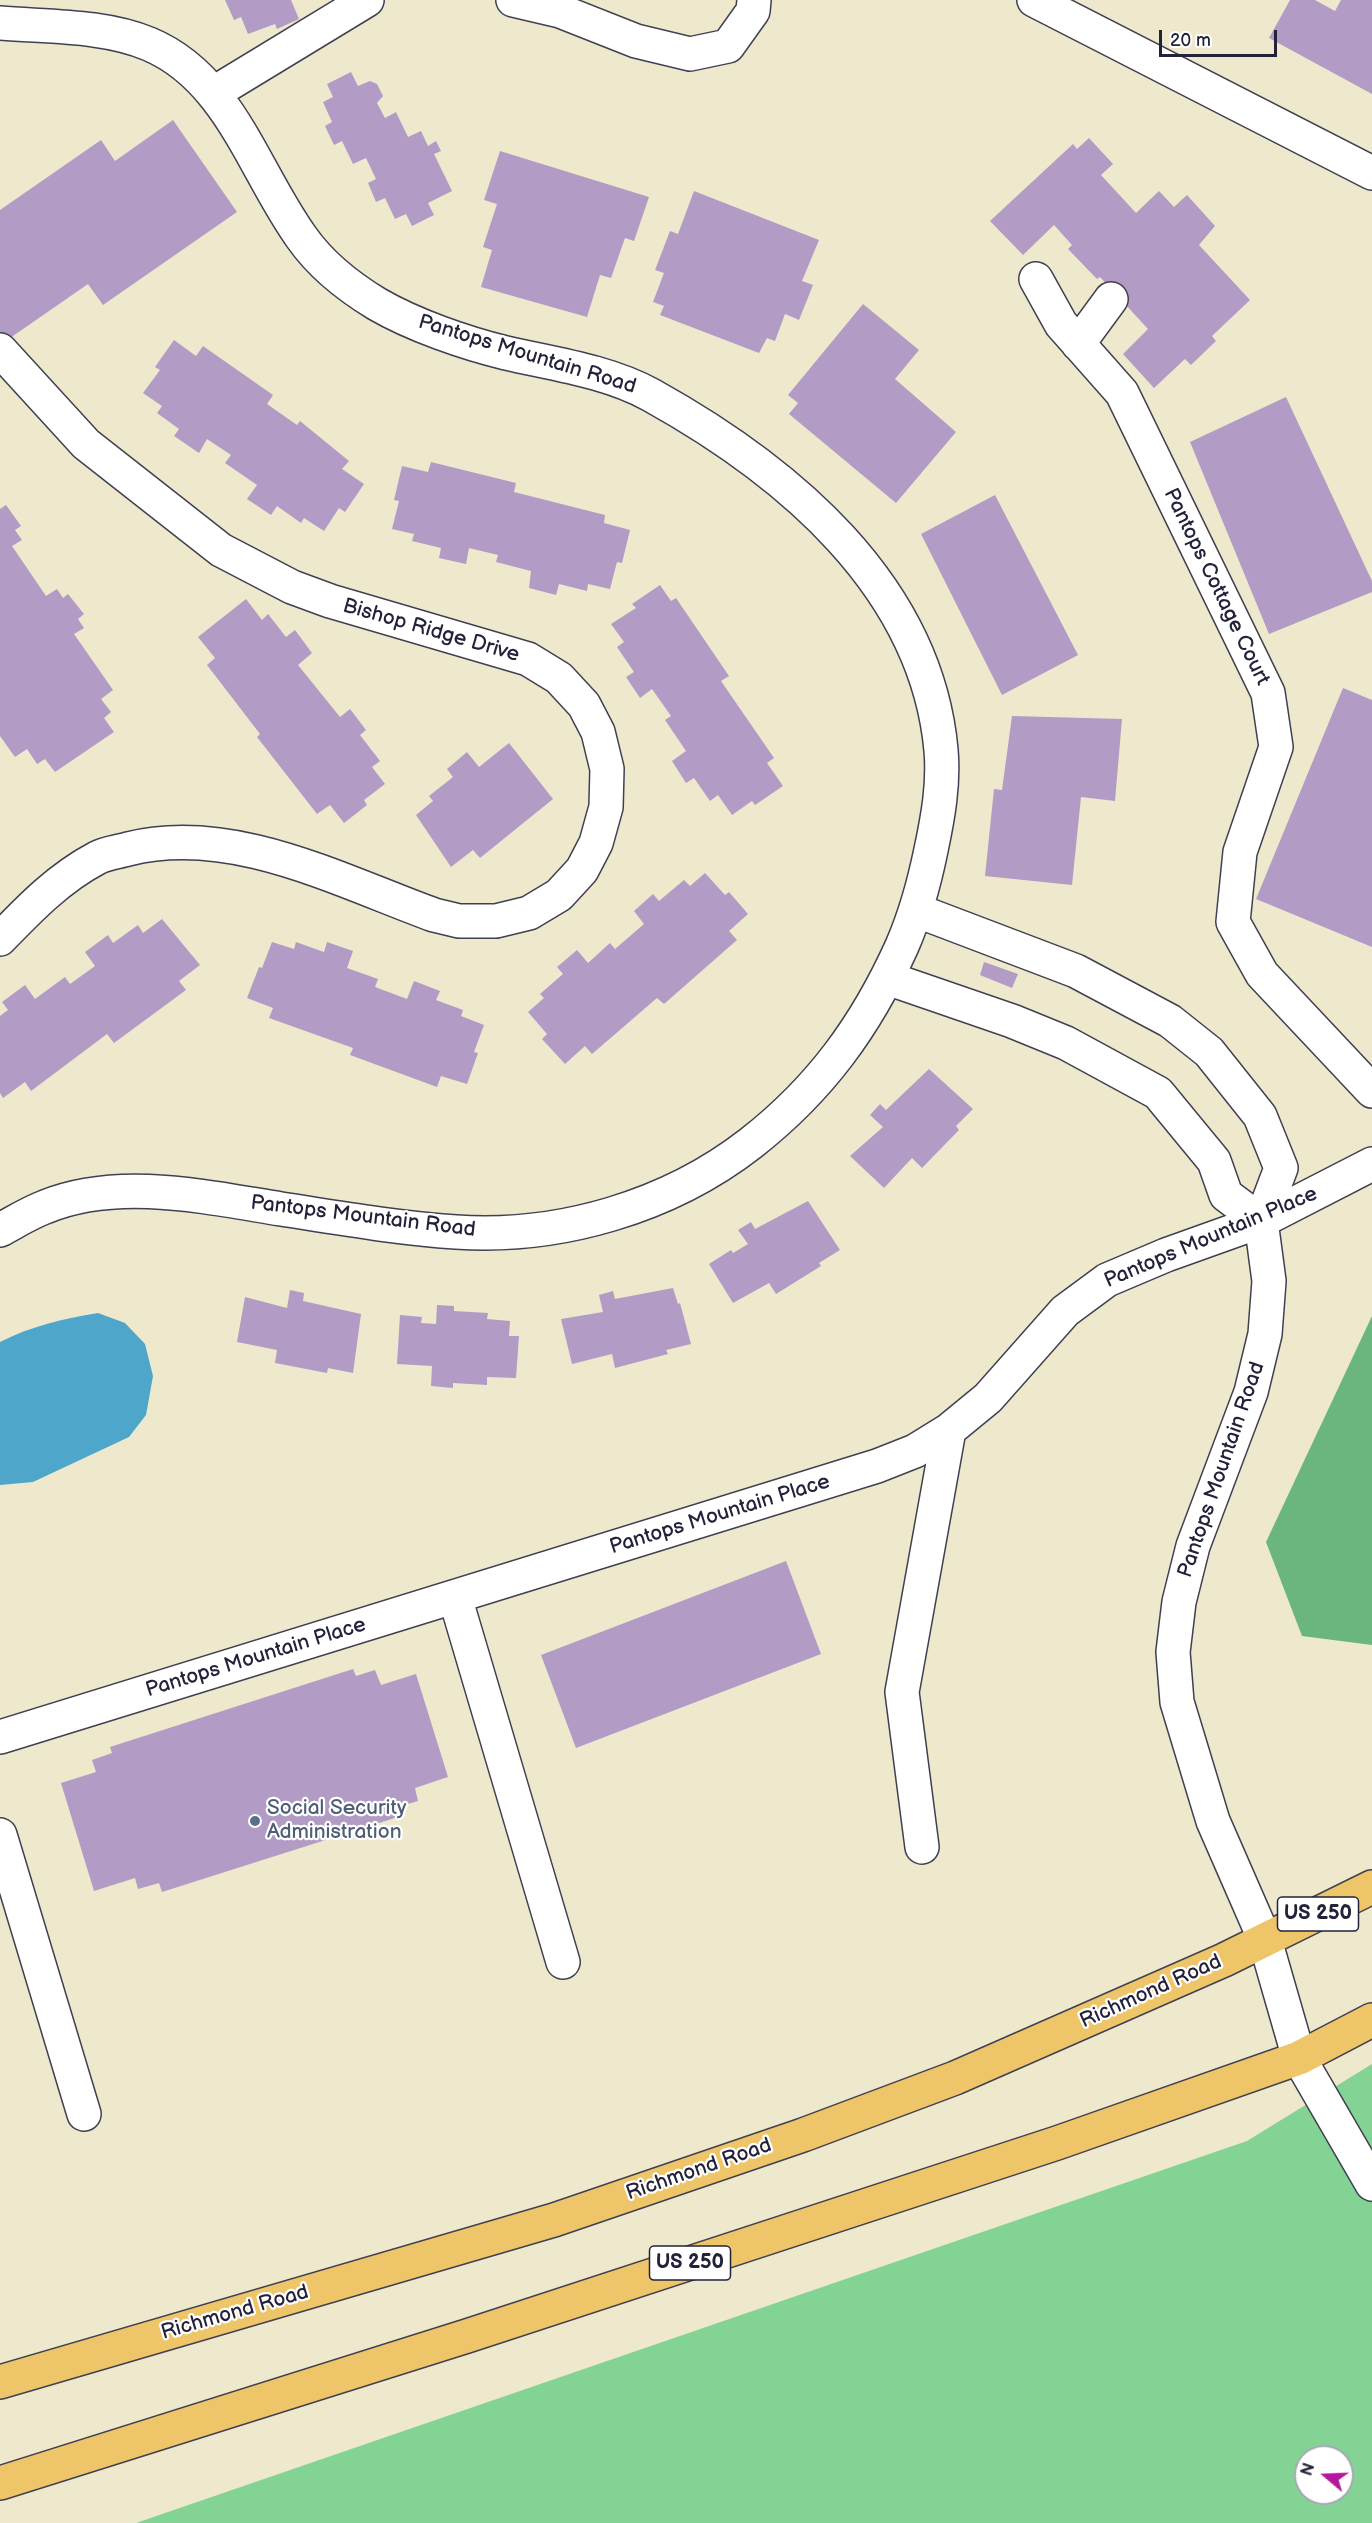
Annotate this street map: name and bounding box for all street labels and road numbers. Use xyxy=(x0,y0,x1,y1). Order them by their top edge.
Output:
street label: Pantops Mountain Road xyxy=(415,310,639,400)
street label: Pantops Cottage Court xyxy=(1157,485,1275,689)
street label: Bishop Ridge Drive xyxy=(340,594,522,668)
street label: Pantops Mountain Place xyxy=(1101,1182,1321,1294)
street label: Pantops Mountain Road xyxy=(249,1191,477,1243)
street label: Pantops Mountain Road xyxy=(1173,1359,1271,1581)
street label: Pantops Mountain Place xyxy=(607,1469,833,1561)
street label: Pantops Mountain Place xyxy=(143,1612,369,1704)
road number: US 250 xyxy=(1278,1897,1358,1931)
street label: Richmond Road xyxy=(1076,1950,1226,2034)
street label: Richmond Road xyxy=(623,2133,775,2207)
road number: US 250 xyxy=(650,2246,730,2280)
street label: Richmond Road xyxy=(158,2280,312,2346)

